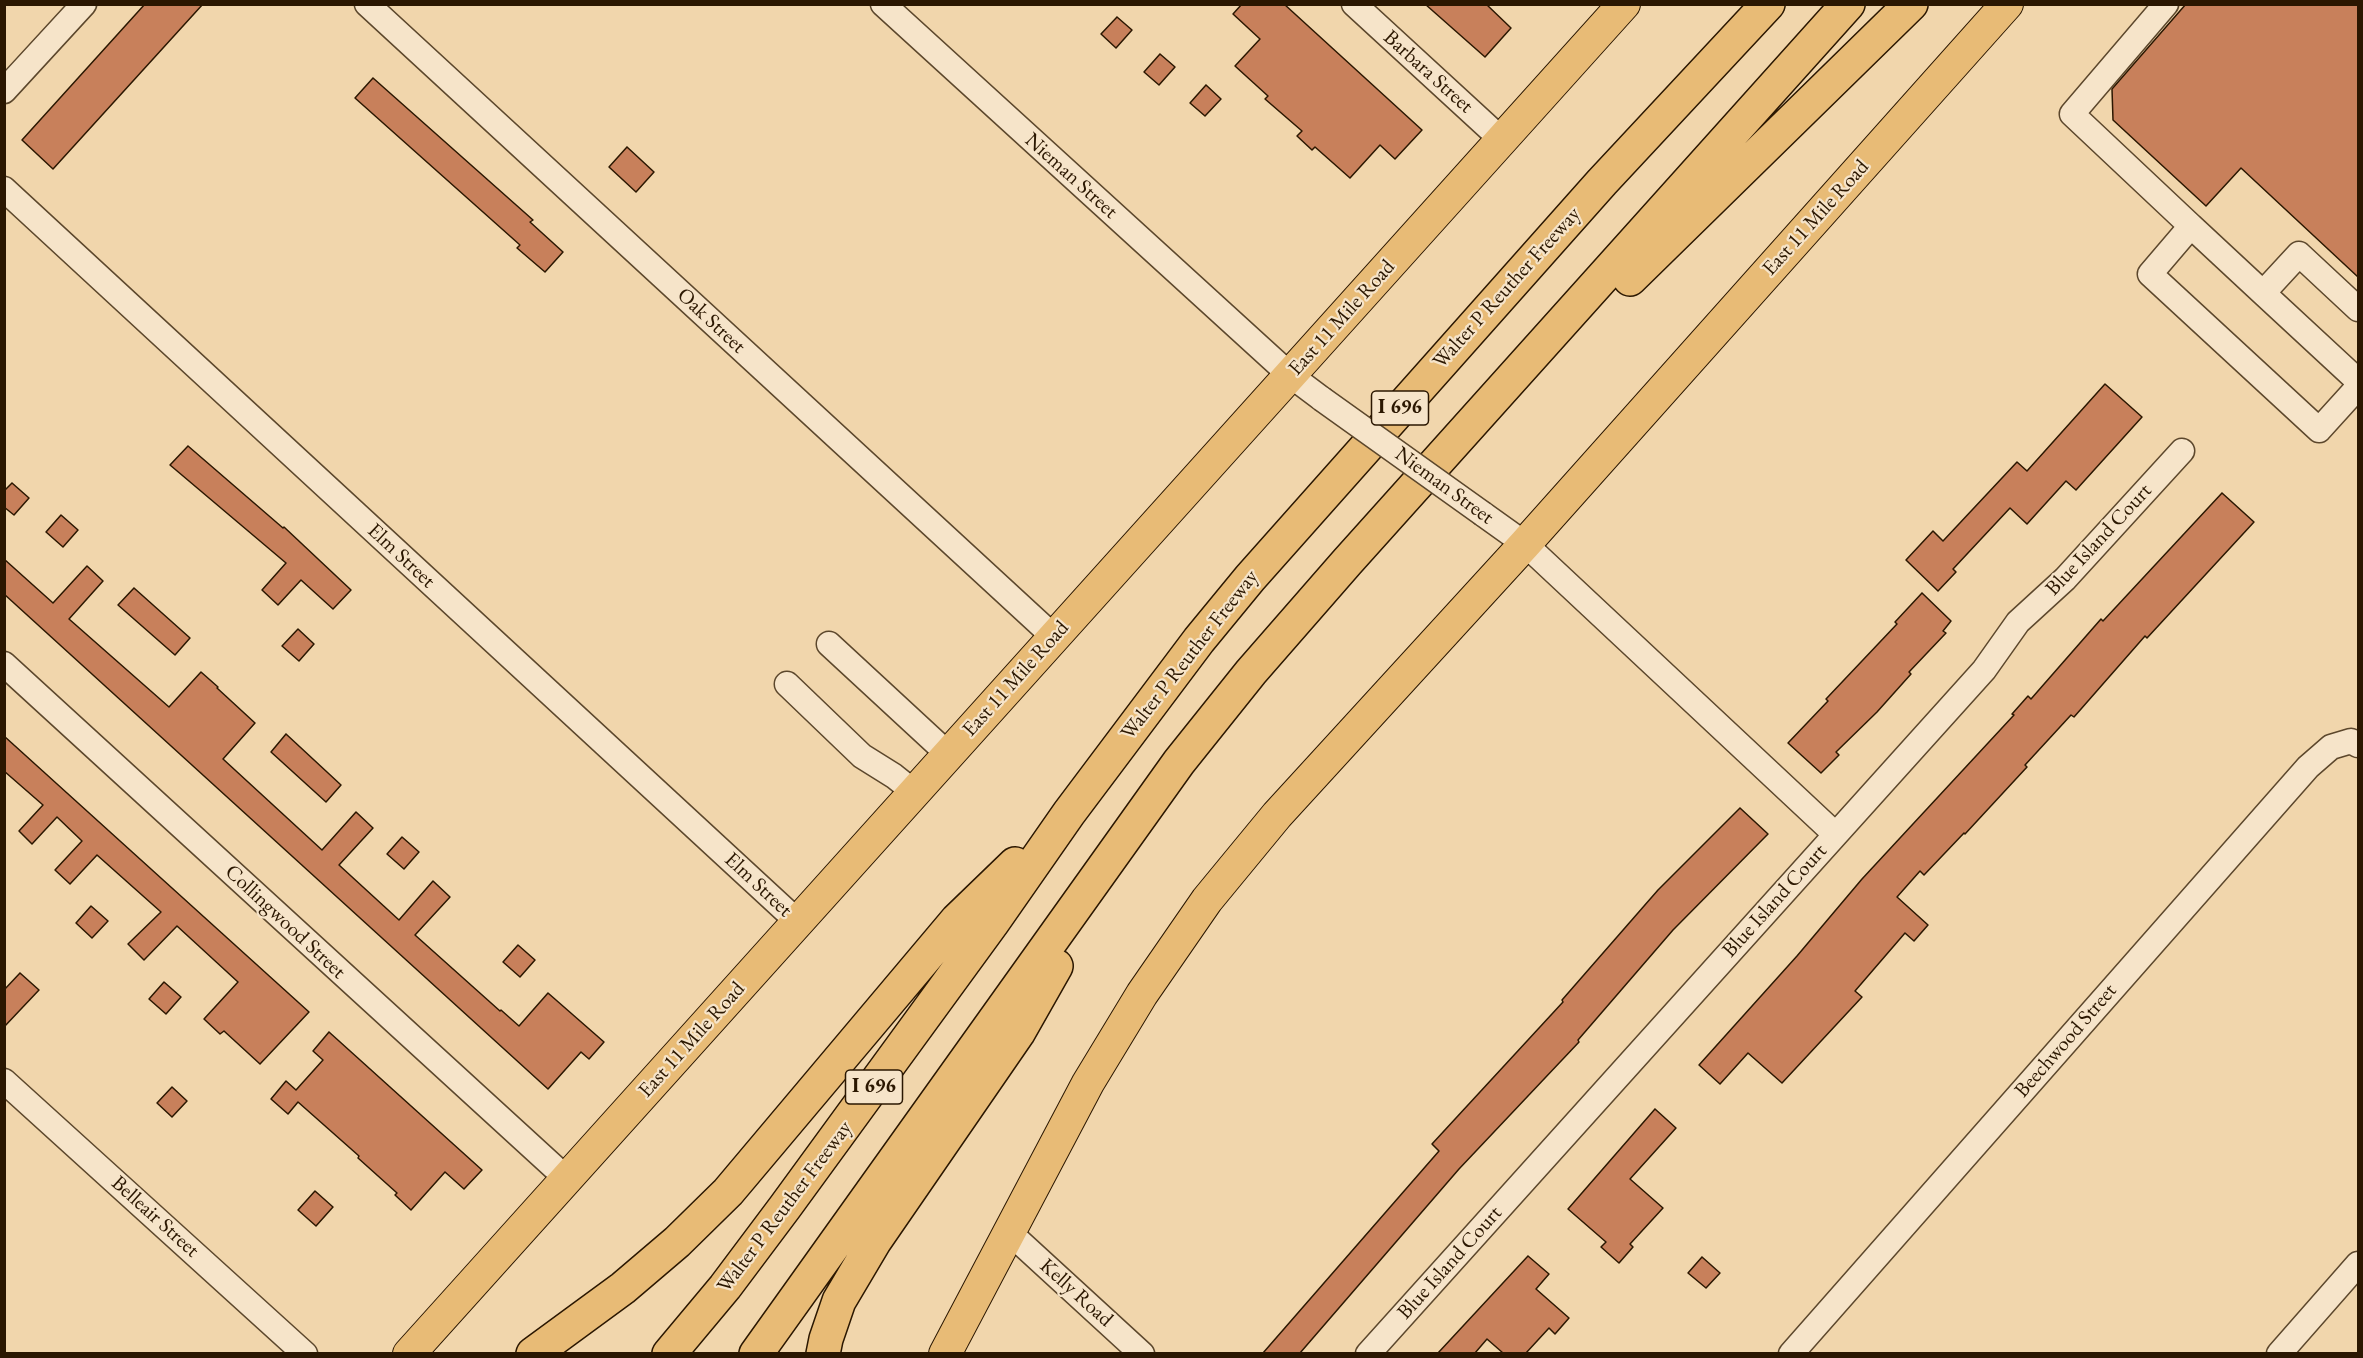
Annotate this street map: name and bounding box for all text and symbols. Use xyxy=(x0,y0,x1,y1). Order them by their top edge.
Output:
street label: Barbara Street xyxy=(1378,25,1478,119)
street label: Nieman Street xyxy=(1019,128,1123,224)
street label: East 11 Mile Road xyxy=(1757,155,1875,281)
street label: Walter P Reuther Freeway xyxy=(1428,202,1586,374)
street label: East 11 Mile Road xyxy=(1283,255,1401,381)
street label: Oak Street xyxy=(671,283,751,359)
road number: I 696 xyxy=(1372,391,1428,425)
street label: Nieman Street xyxy=(1390,442,1498,530)
street label: Blue Island Court xyxy=(2041,479,2157,601)
street label: Elm Street xyxy=(362,518,440,594)
street label: Walter P Reuther Freeway xyxy=(1116,565,1264,745)
street label: East 11 Mile Road xyxy=(957,616,1075,742)
street label: Blue Island Court xyxy=(1717,839,1833,963)
street label: Elm Street xyxy=(719,847,797,923)
street label: Collingwood Street xyxy=(219,860,351,984)
street label: East 11 Mile Road xyxy=(633,977,751,1103)
street label: Beechwood Street xyxy=(2010,979,2122,1103)
road number: I 696 xyxy=(846,1070,902,1104)
street label: Walter P Reuther Freeway xyxy=(712,1116,858,1298)
street label: Belleair Street xyxy=(106,1171,204,1263)
street label: Blue Island Court xyxy=(1392,1201,1508,1325)
street label: Kelly Road xyxy=(1034,1254,1118,1332)

